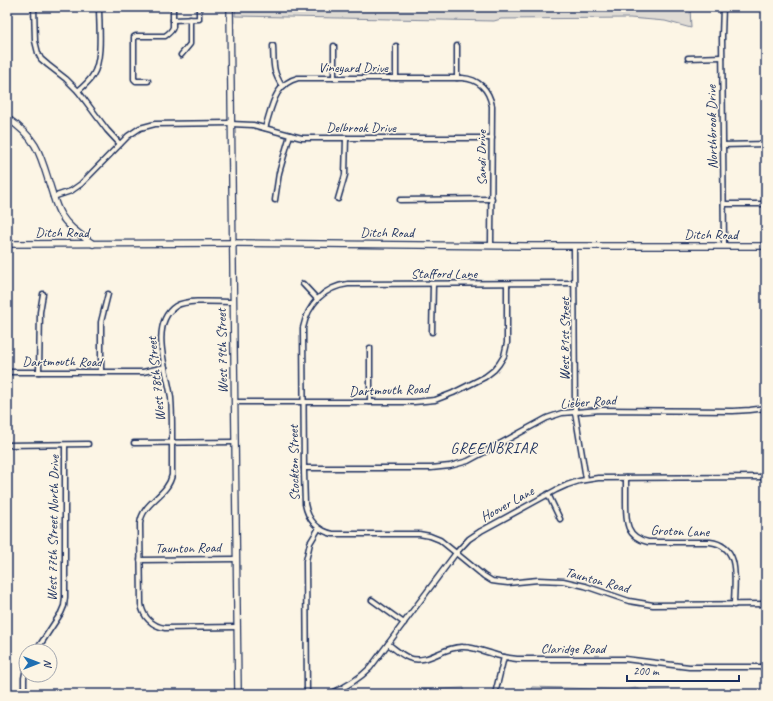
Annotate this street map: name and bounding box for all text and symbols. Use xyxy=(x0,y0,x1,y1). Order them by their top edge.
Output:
street label: Vineyard Drive xyxy=(318,59,389,76)
street label: Northbrook Drive xyxy=(703,83,721,169)
street label: Delbrook Drive xyxy=(326,119,397,136)
street label: Sandi Drive xyxy=(473,129,490,186)
street label: Ditch Road xyxy=(35,224,91,241)
street label: Ditch Road xyxy=(360,224,416,241)
street label: Ditch Road xyxy=(684,226,740,243)
street label: Stafford Lane xyxy=(411,265,479,282)
street label: West 81st Street xyxy=(556,296,573,381)
street label: West 79th Street xyxy=(213,307,231,394)
street label: West 78th Street xyxy=(143,335,169,422)
street label: Dartmouth Road xyxy=(22,353,104,370)
street label: Dartmouth Road xyxy=(349,380,432,400)
street label: Lieber Road xyxy=(560,391,619,412)
street label: Stockton Street xyxy=(285,423,303,501)
district label: GREENBRIAR xyxy=(450,439,539,458)
street label: West 77th Street North Drive xyxy=(43,453,63,601)
street label: Hoover Lane xyxy=(477,482,538,526)
street label: Groton Lane xyxy=(650,521,711,541)
street label: Taunton Road xyxy=(155,539,223,557)
street label: Taunton Road xyxy=(563,563,633,597)
street label: Claridge Road xyxy=(541,640,608,657)
north arrow xyxy=(18,643,58,683)
scale bar xyxy=(627,657,739,683)
text: N xyxy=(41,660,55,669)
text: 200 m xyxy=(633,663,660,679)

